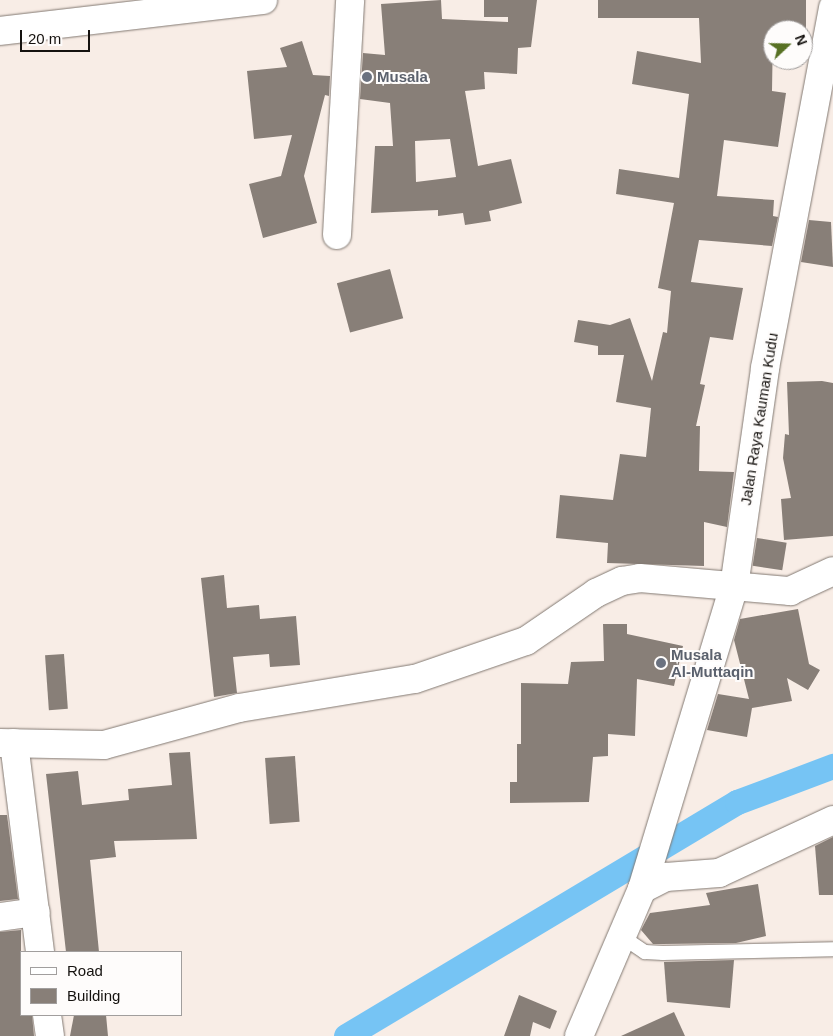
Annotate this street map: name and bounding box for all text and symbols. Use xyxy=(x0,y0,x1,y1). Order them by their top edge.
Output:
scale bar xyxy=(22,20,92,52)
north arrow xyxy=(763,20,813,70)
text: 20 m xyxy=(28,30,61,47)
text: N xyxy=(792,32,810,48)
place label: Musala xyxy=(377,68,428,86)
marker: Musala xyxy=(361,71,373,83)
street label: Jalan Raya Kauman Kudu xyxy=(736,332,782,506)
place label: Musala Al-Muttaqin xyxy=(671,645,753,680)
marker: Musala Al-Muttaqin xyxy=(655,657,667,669)
legend xyxy=(20,951,182,1016)
text: Road xyxy=(67,962,103,979)
text: Building xyxy=(67,987,120,1004)

